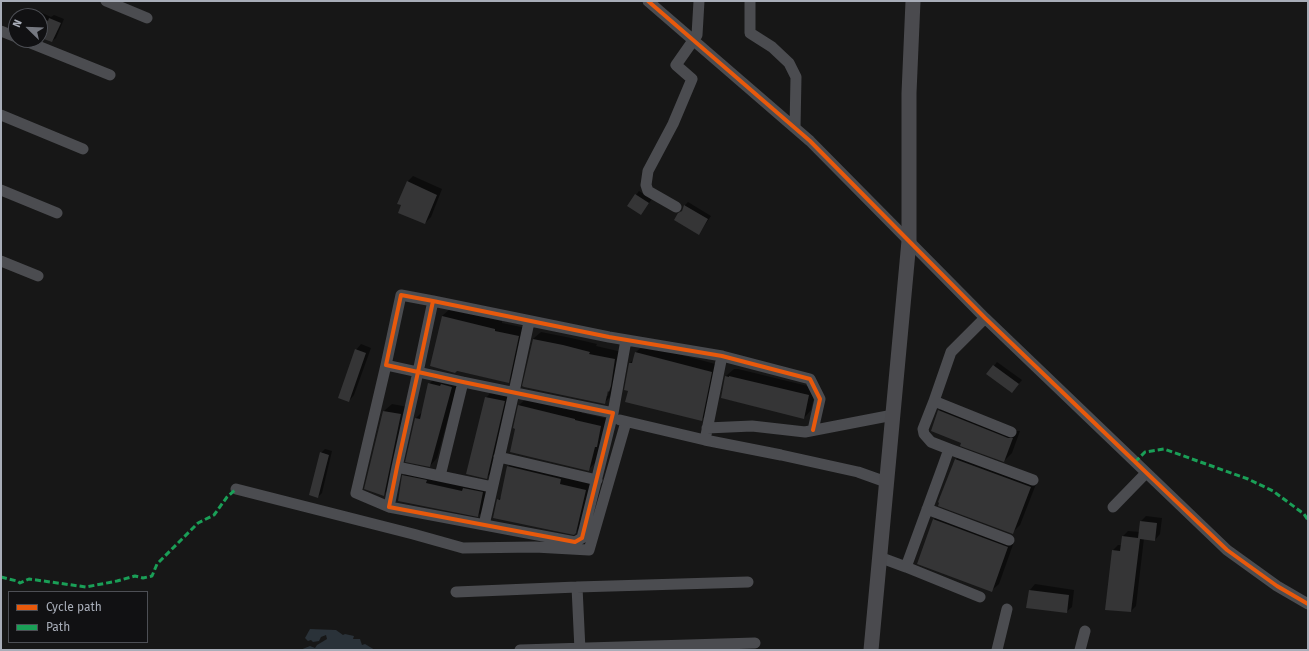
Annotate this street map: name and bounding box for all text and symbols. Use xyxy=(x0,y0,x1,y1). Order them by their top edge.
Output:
north arrow xyxy=(8,8,48,48)
text: N xyxy=(10,18,25,29)
legend xyxy=(8,591,148,643)
text: Cycle path xyxy=(46,600,102,614)
text: Path xyxy=(46,620,70,634)

